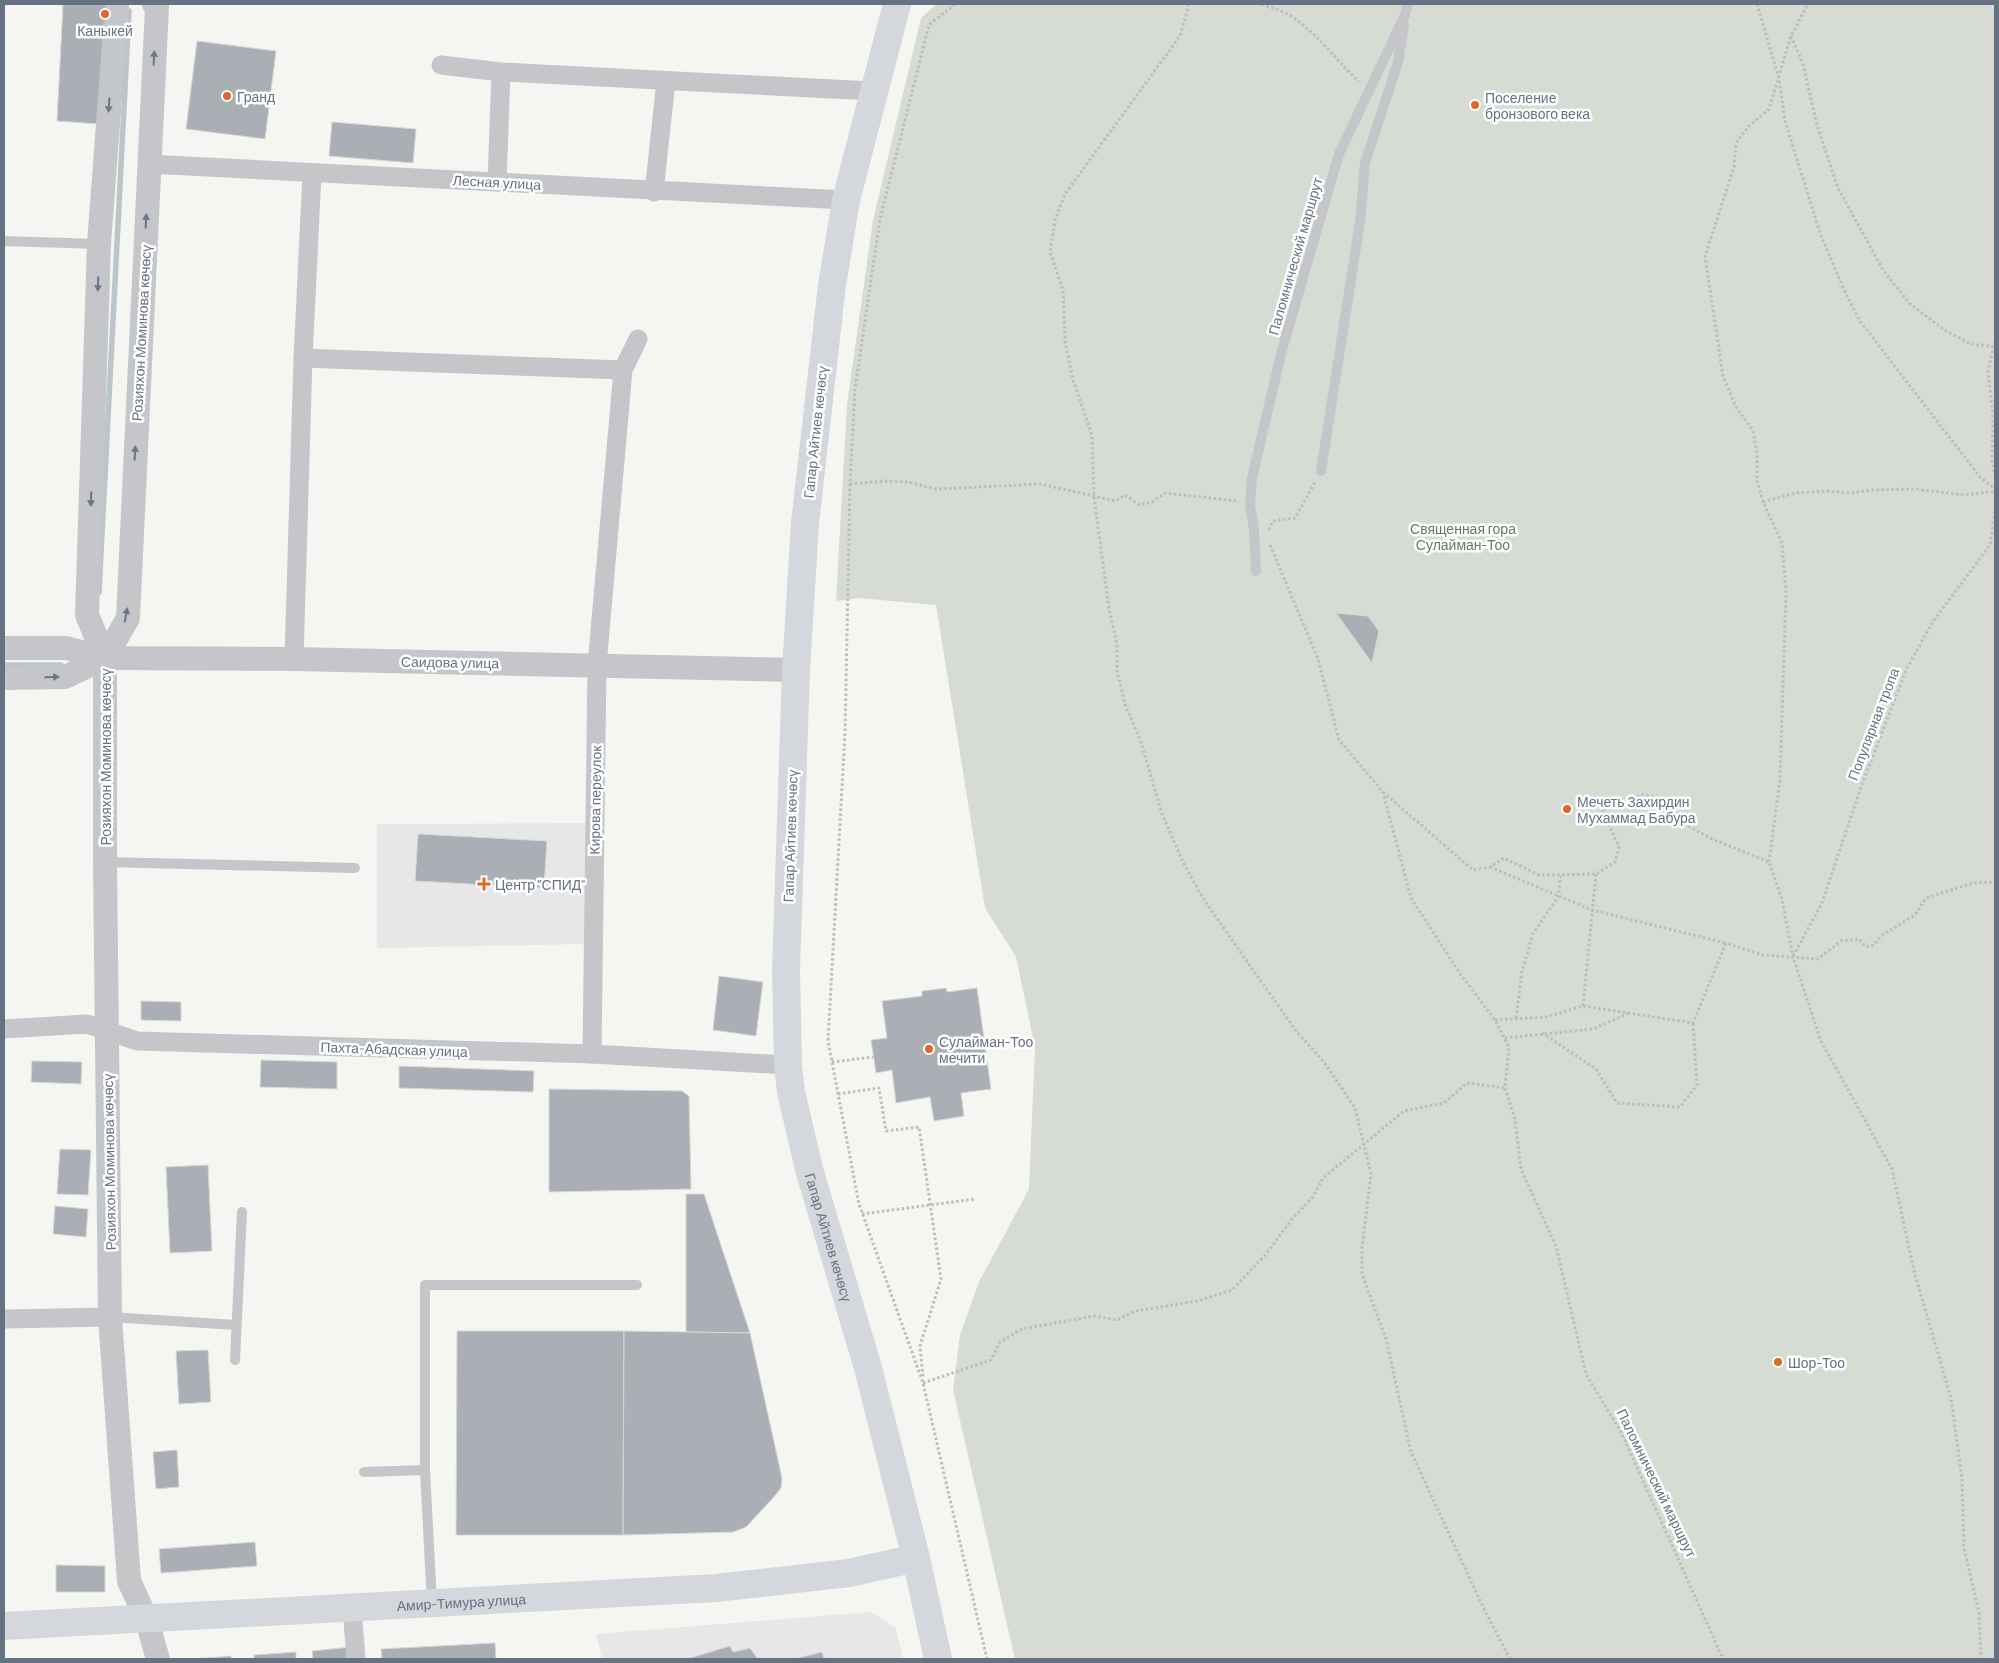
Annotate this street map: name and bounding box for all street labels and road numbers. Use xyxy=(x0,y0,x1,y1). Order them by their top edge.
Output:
street label: Лесная улица xyxy=(452,171,542,193)
street label: Паломнический маршрут xyxy=(1264,175,1326,337)
street label: Розияхон Моминова көчөсү xyxy=(128,244,154,422)
street label: Гапар Айтиев көчөсү xyxy=(800,365,830,499)
street label: Саидова улица xyxy=(401,653,499,671)
street label: Популярная тропа xyxy=(1844,665,1902,783)
street label: Розияхон Моминова көчөсү xyxy=(97,669,114,845)
street label: Кирова переулок xyxy=(586,744,604,855)
street label: Гапар Айтиев көчөсү xyxy=(779,769,801,903)
street label: Пахта-Абадская улица xyxy=(320,1038,468,1060)
street label: Розияхон Моминова көчөсү xyxy=(99,1073,119,1251)
street label: Гапар Айтиев көчөсү xyxy=(802,1171,856,1303)
street label: Паломнический маршрут xyxy=(1614,1406,1701,1561)
street label: Амир-Тимура улица xyxy=(396,1590,527,1614)

